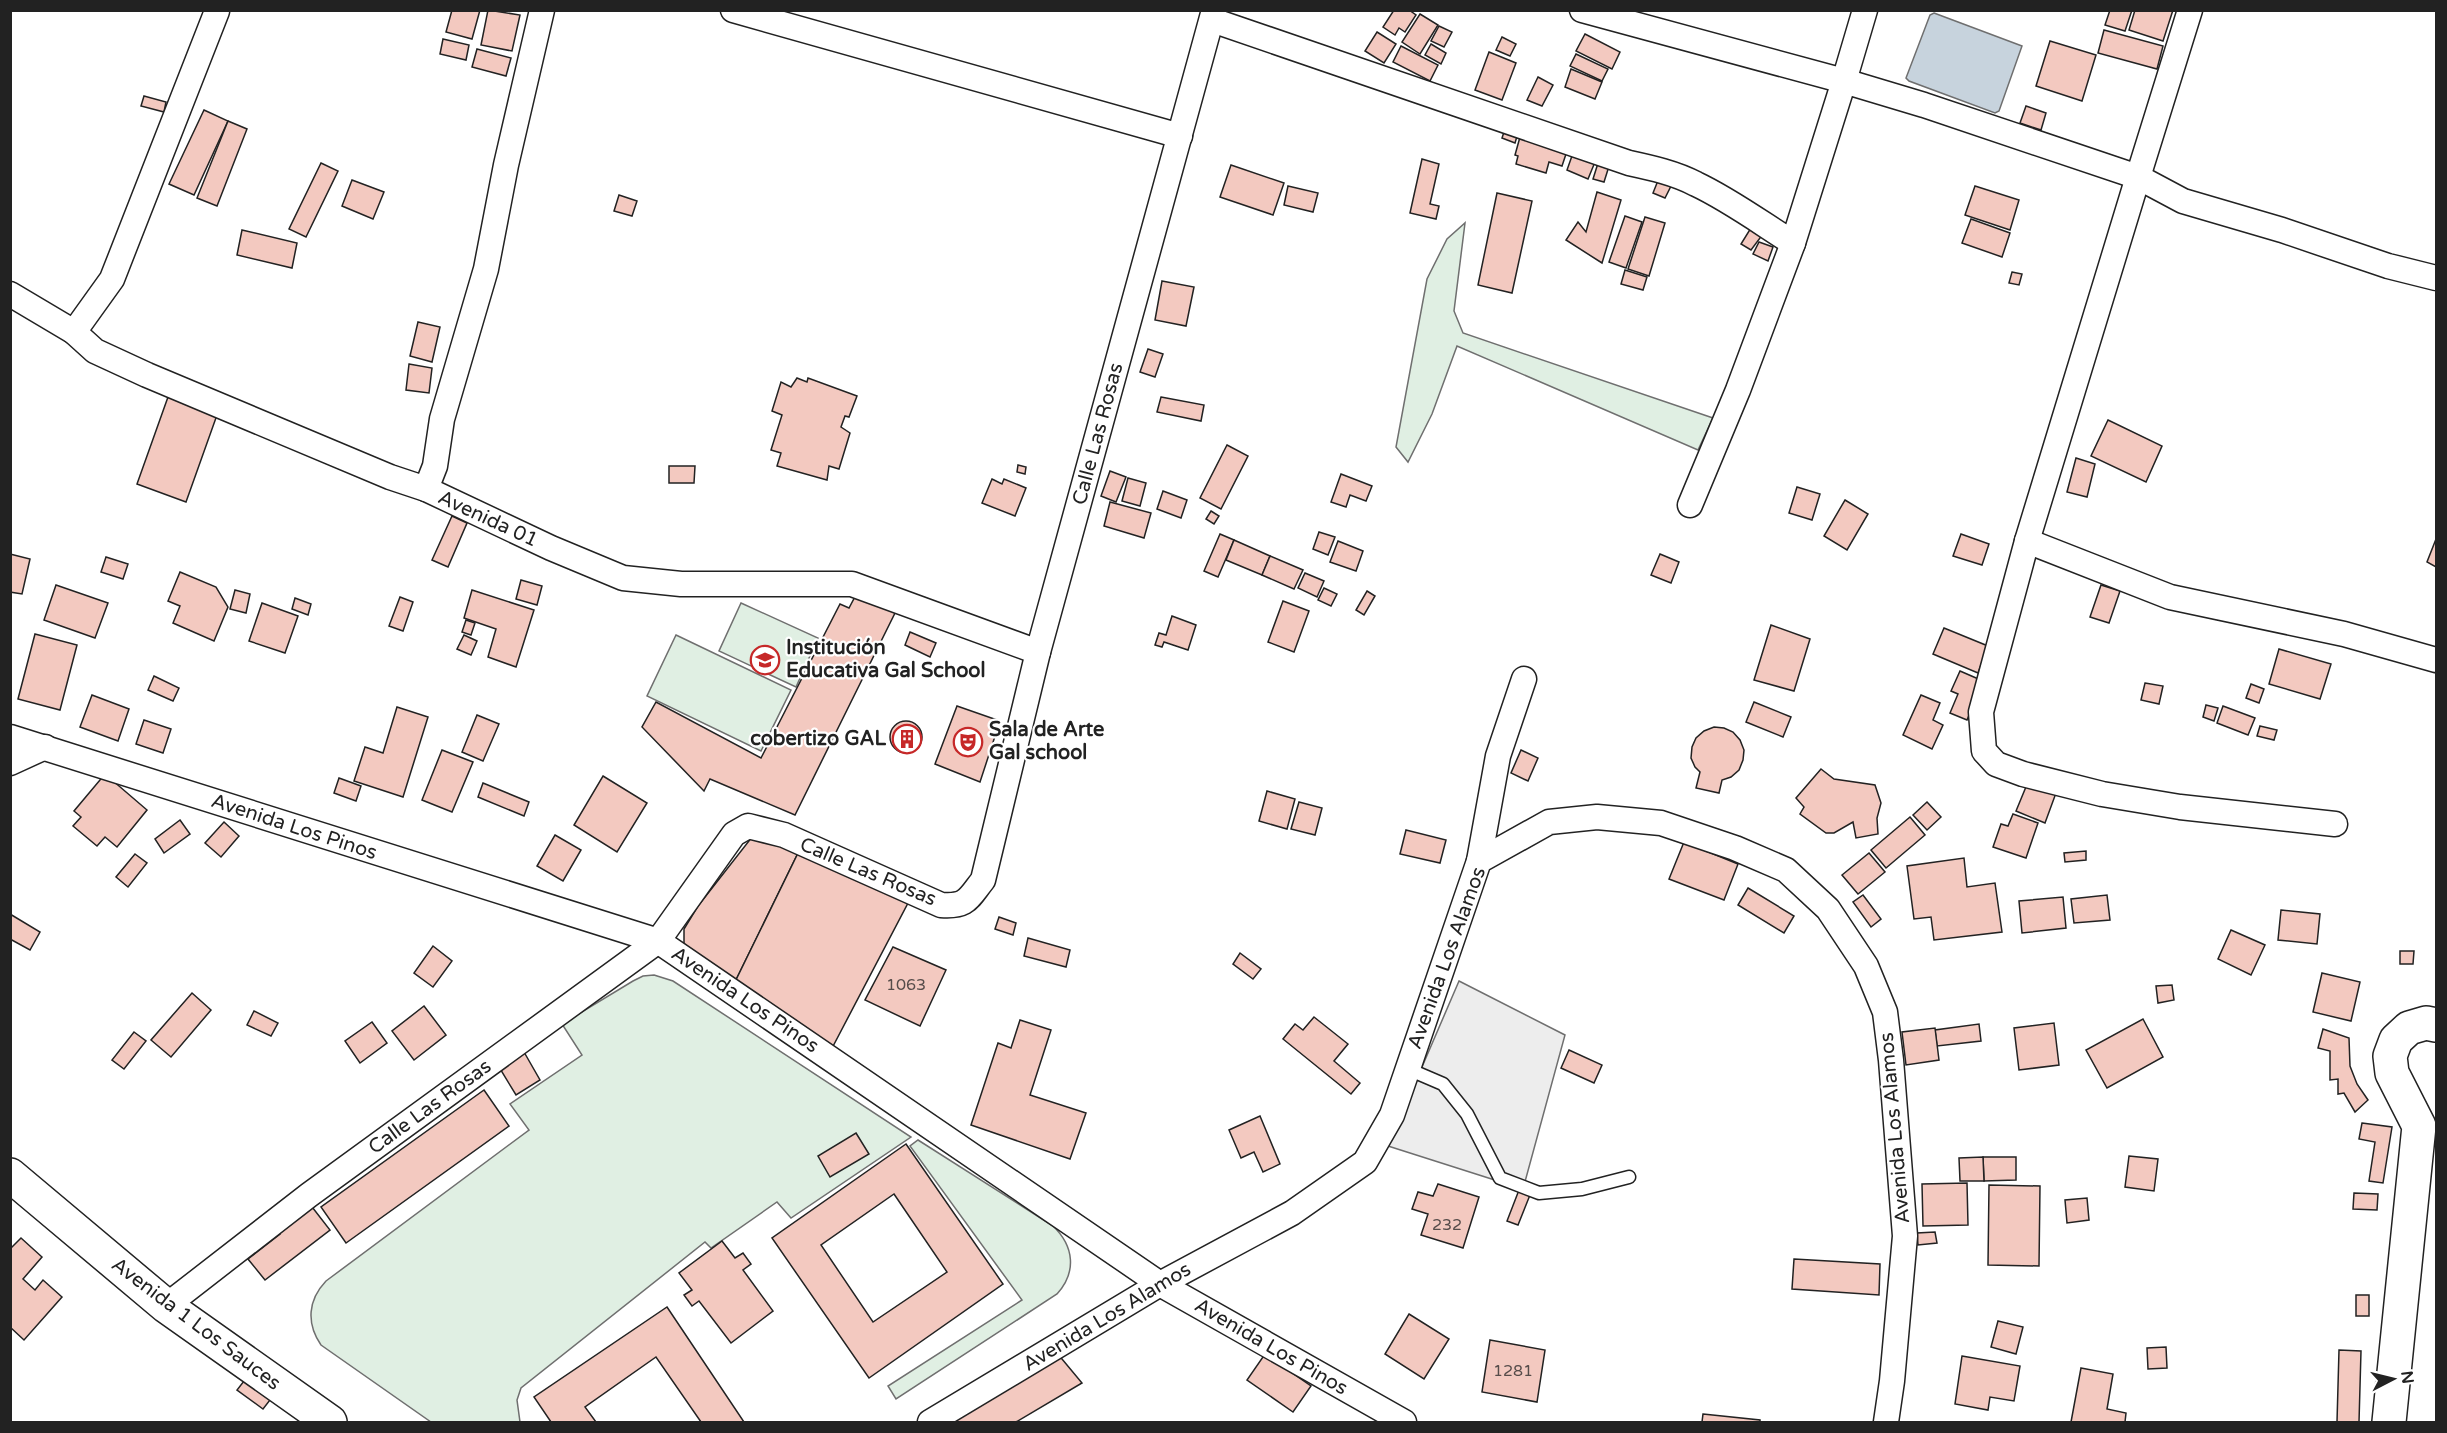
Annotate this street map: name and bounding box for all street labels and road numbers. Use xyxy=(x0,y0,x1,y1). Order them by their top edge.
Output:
street label: Calle Las Rosas xyxy=(1068,360,1128,508)
street label: Avenida 01 xyxy=(434,485,542,553)
street label: Avenida Los Pinos xyxy=(208,789,380,865)
street label: Calle Las Rosas xyxy=(796,832,940,912)
street label: Avenida Los Alamos xyxy=(1403,864,1491,1052)
street label: Avenida Los Pinos xyxy=(667,942,823,1058)
street label: Avenida Los Alamos xyxy=(1875,1031,1915,1225)
street label: Calle Las Rosas xyxy=(364,1054,496,1160)
street label: Avenida 1 Los Sauces xyxy=(107,1253,285,1395)
street label: Avenida Los Alamos xyxy=(1019,1257,1195,1377)
street label: Avenida Los Pinos xyxy=(1190,1293,1352,1401)

